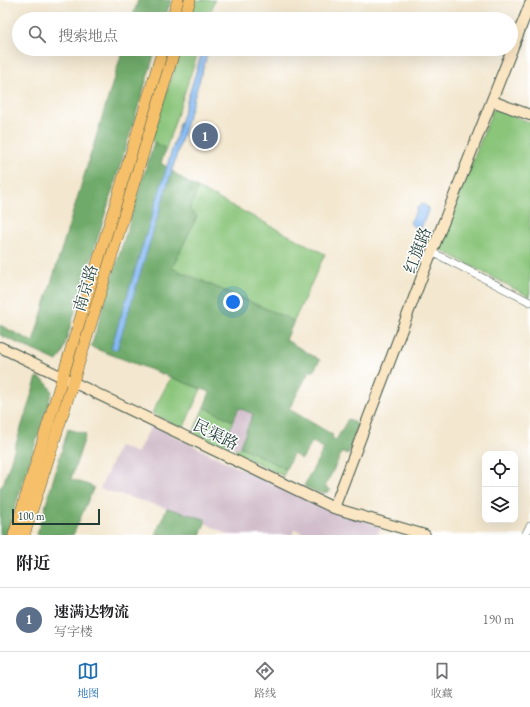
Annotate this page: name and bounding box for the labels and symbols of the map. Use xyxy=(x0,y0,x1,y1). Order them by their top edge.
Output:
pin: 1 xyxy=(192,121,218,151)
street label: 红旗路 xyxy=(399,224,436,276)
street label: 南京路 xyxy=(68,262,103,314)
your location xyxy=(223,292,243,312)
street label: 民渠路 xyxy=(190,414,242,454)
scale bar xyxy=(12,507,100,526)

